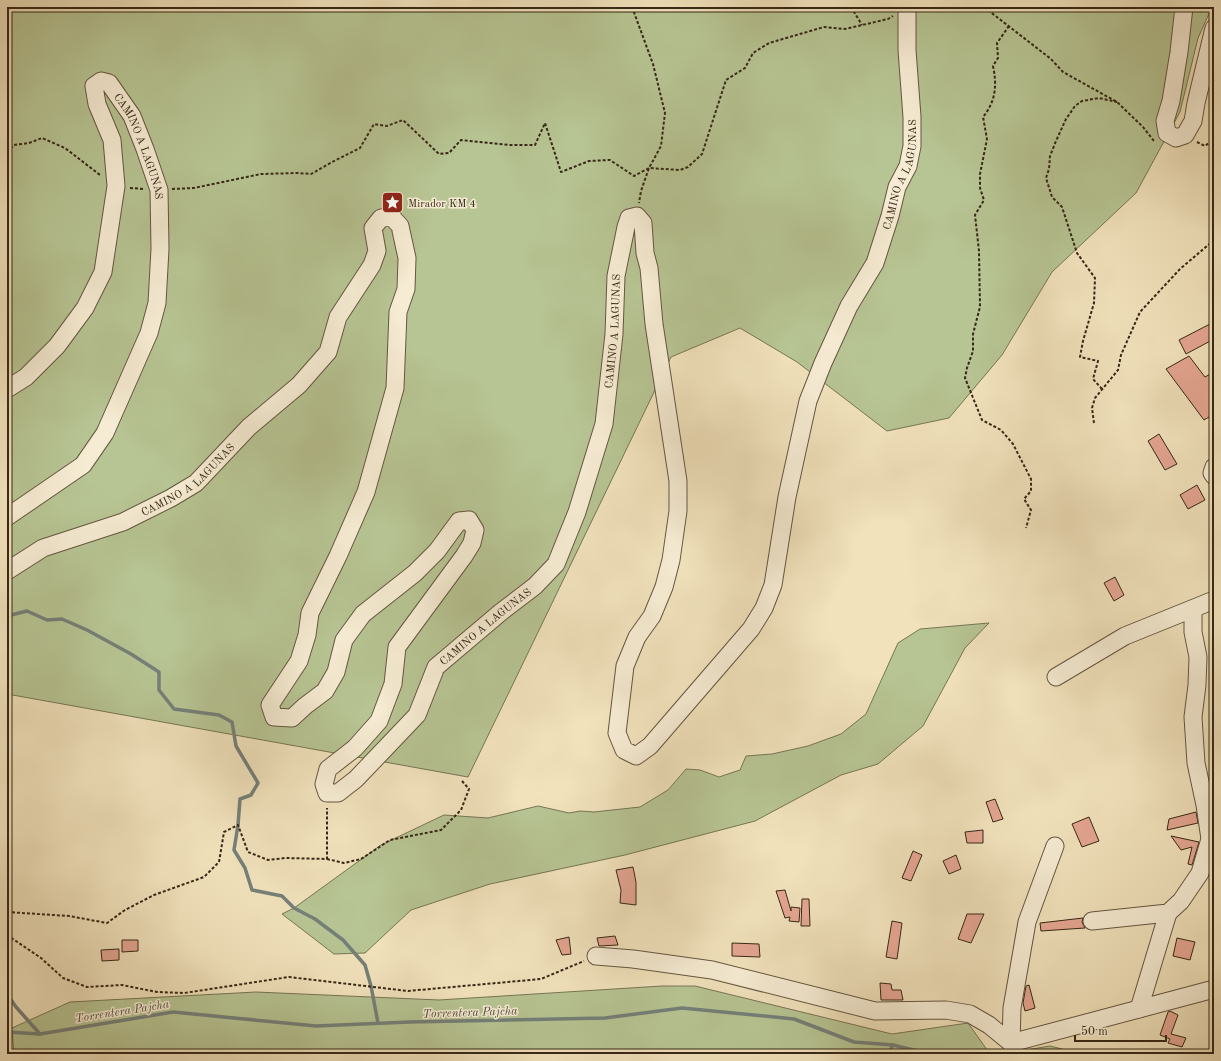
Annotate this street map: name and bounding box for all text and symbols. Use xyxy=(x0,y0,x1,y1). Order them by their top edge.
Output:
street label: CAMINO A LAGUNAS xyxy=(111,92,164,200)
street label: CAMINO A LAGUNAS xyxy=(882,119,920,232)
place icon: Mirador KM 4 xyxy=(380,190,406,216)
place label: Mirador KM 4 xyxy=(408,199,476,210)
street label: CAMINO A LAGUNAS xyxy=(604,274,623,389)
street label: CAMINO A LAGUNAS xyxy=(140,442,237,519)
street label: CAMINO A LAGUNAS xyxy=(438,587,534,668)
water label: Torrentera Pajcha xyxy=(74,999,171,1025)
water label: Torrentera Pajcha xyxy=(422,1005,518,1021)
scale bar xyxy=(1075,1017,1166,1043)
text: 50 m xyxy=(1081,1025,1108,1038)

